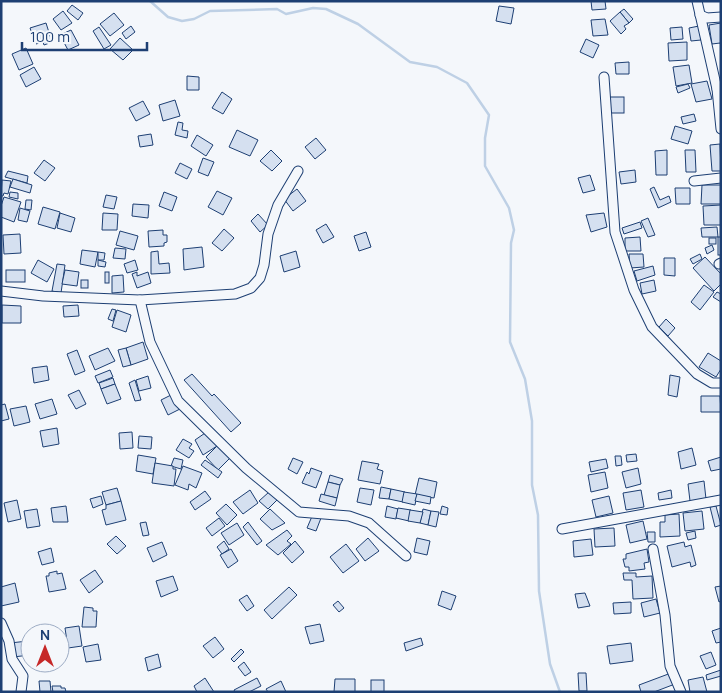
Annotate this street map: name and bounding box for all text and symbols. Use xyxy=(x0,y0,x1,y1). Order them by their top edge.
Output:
scale bar xyxy=(22,20,148,52)
text: 100 m xyxy=(30,26,70,47)
north arrow xyxy=(20,623,70,673)
text: N xyxy=(40,625,50,644)

